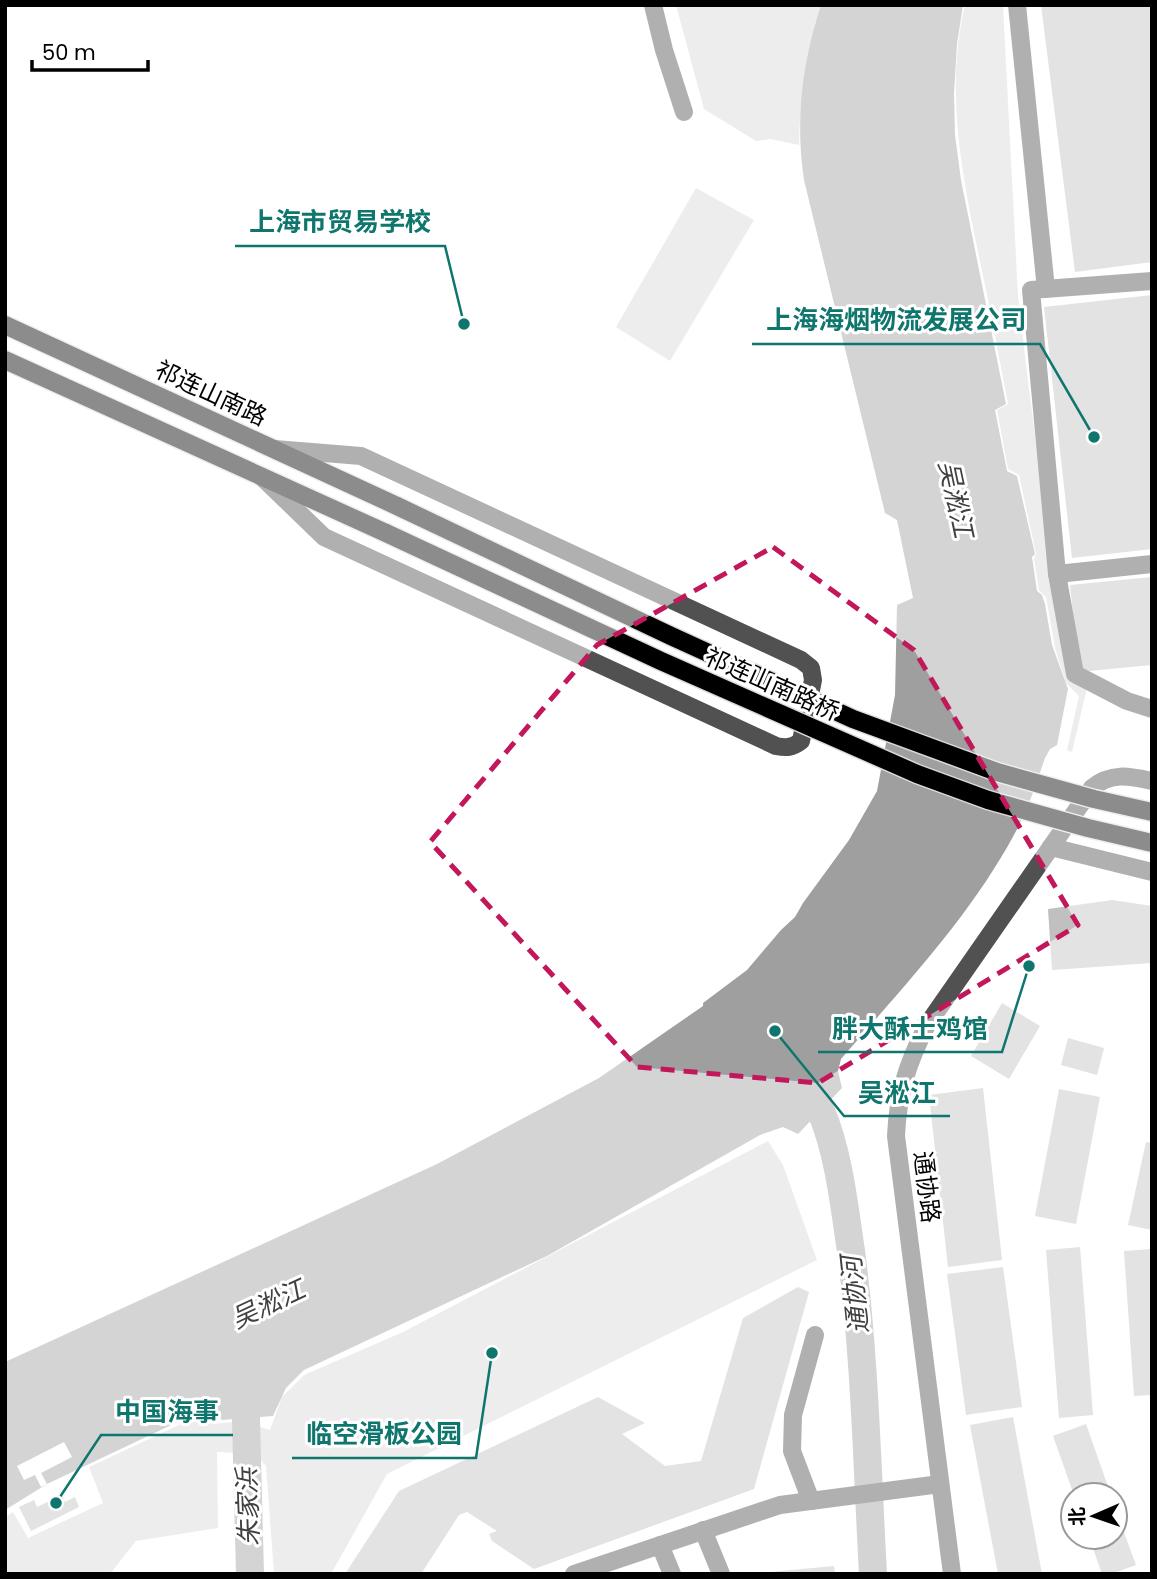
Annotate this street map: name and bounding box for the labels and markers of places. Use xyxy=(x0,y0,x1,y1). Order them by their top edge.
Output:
callout: 上海市贸易学校 xyxy=(235,199,445,246)
callout: 上海海烟物流发展公司 xyxy=(752,297,1040,344)
callout: 胖大酥士鸡馆 xyxy=(818,1005,1002,1052)
callout: 吴淞江 xyxy=(844,1069,950,1116)
callout: 中国海事 xyxy=(101,1388,233,1435)
callout: 临空滑板公园 xyxy=(292,1411,476,1458)

